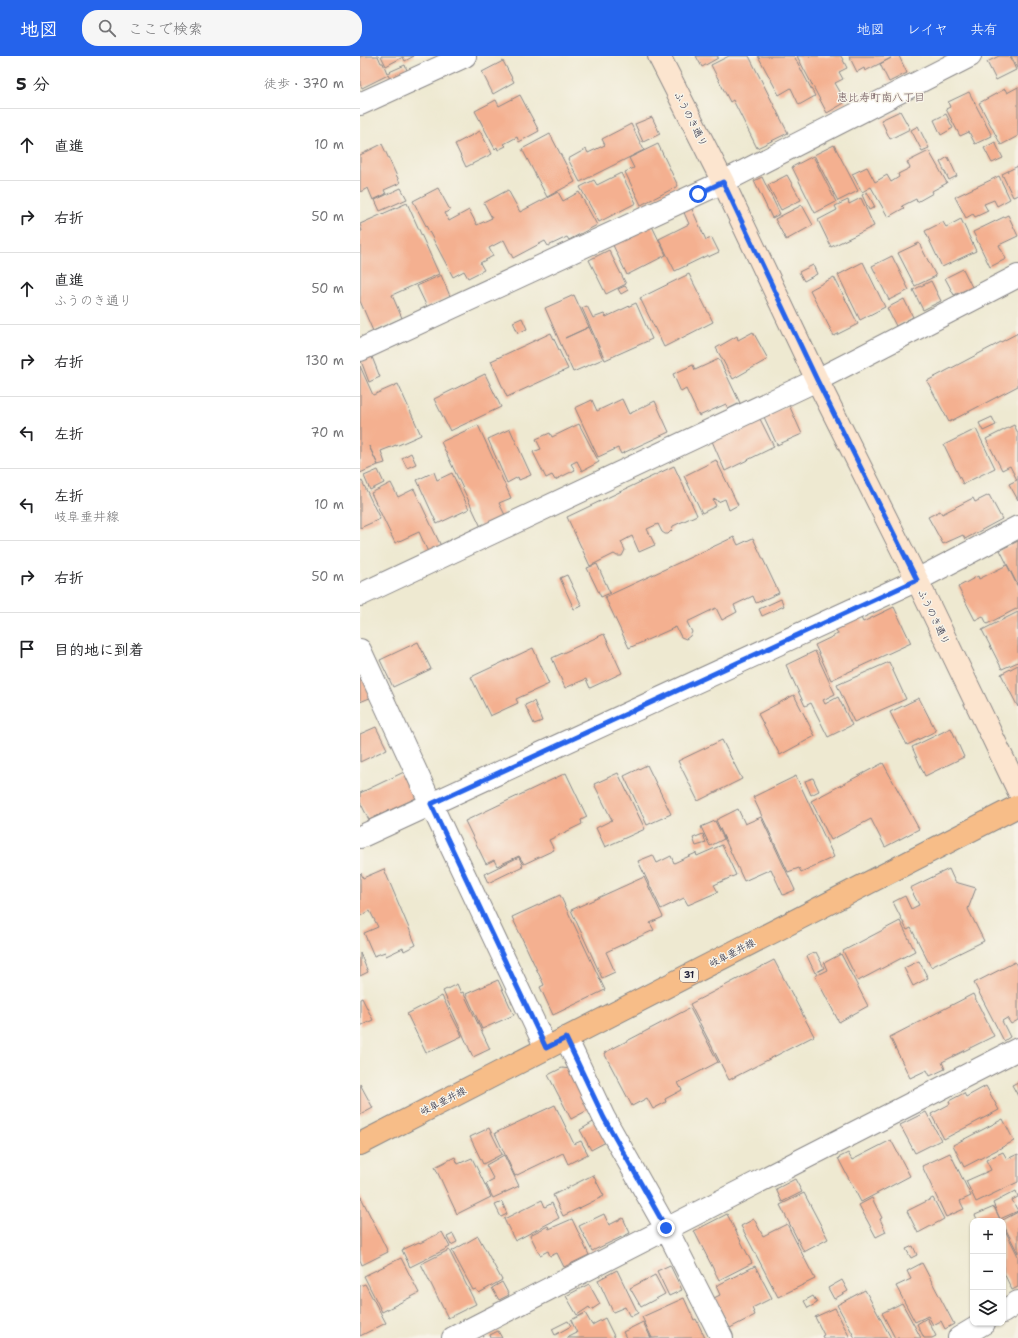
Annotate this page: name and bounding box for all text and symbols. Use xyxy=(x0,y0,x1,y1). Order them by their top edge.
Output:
search box xyxy=(82,10,362,46)
text: 地図 xyxy=(20,17,58,42)
icon: search xyxy=(96,17,118,39)
text: ここで検索 xyxy=(128,19,203,39)
text: 地図 xyxy=(857,20,885,38)
text: レイヤ xyxy=(907,20,948,38)
text: 共有 xyxy=(970,20,998,38)
text: 5 分 xyxy=(16,73,49,95)
text: 徒歩 · 370 m xyxy=(264,75,344,92)
street label: ふうのき通り xyxy=(672,89,710,149)
district label: 恵比寿町南八丁目 xyxy=(837,90,925,105)
icon: ahead xyxy=(16,134,38,156)
text: 直進 xyxy=(54,136,84,156)
text: 10 m xyxy=(314,136,344,153)
route start xyxy=(689,185,707,203)
icon: right xyxy=(16,206,38,228)
text: 右折 xyxy=(54,208,84,228)
text: 50 m xyxy=(311,208,344,225)
text: 直進 xyxy=(54,270,84,290)
icon: ahead xyxy=(16,278,38,300)
text: 50 m xyxy=(311,280,344,297)
text: ふうのき通り xyxy=(54,292,132,309)
icon: right xyxy=(16,350,38,372)
text: 右折 xyxy=(54,352,84,372)
text: 130 m xyxy=(306,352,344,369)
icon: left xyxy=(16,422,38,444)
text: 左折 xyxy=(54,424,84,444)
text: 70 m xyxy=(310,424,344,441)
text: 左折 xyxy=(54,486,84,506)
icon: left xyxy=(16,494,38,516)
text: 10 m xyxy=(314,496,344,513)
text: 岐阜垂井線 xyxy=(54,508,119,525)
icon: right xyxy=(16,566,38,588)
text: 右折 xyxy=(54,568,84,588)
text: 50 m xyxy=(311,568,344,585)
street label: ふうのき通り xyxy=(915,587,953,647)
icon: arrive xyxy=(16,638,38,660)
text: 目的地に到着 xyxy=(54,640,144,660)
street label: 岐阜垂井線 xyxy=(707,936,757,970)
road number: 31 xyxy=(680,968,698,982)
street label: 岐阜垂井線 xyxy=(418,1084,468,1118)
map controls xyxy=(970,1218,1006,1326)
button: + xyxy=(970,1218,1006,1254)
route end xyxy=(657,1219,675,1237)
button: − xyxy=(970,1254,1006,1290)
button: layers xyxy=(970,1290,1006,1326)

